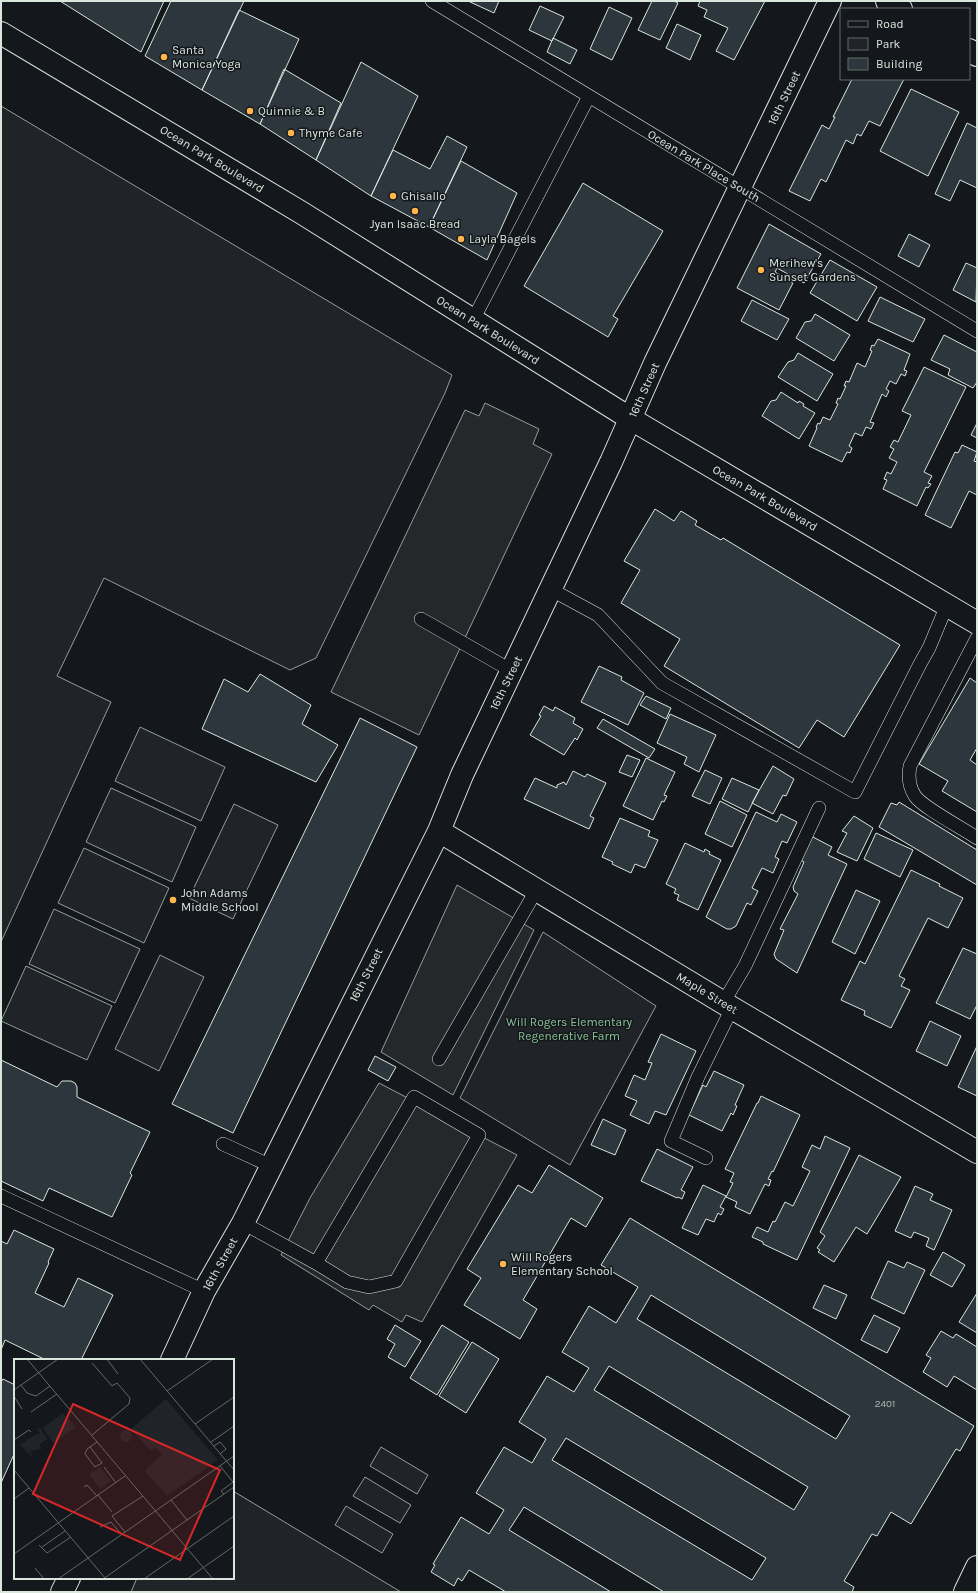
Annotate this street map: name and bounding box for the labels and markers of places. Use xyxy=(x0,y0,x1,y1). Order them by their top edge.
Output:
place label: Santa Monica Yoga xyxy=(172,43,241,71)
marker: Santa Monica Yoga xyxy=(159,52,169,62)
place label: Quinnie & B xyxy=(258,104,325,118)
marker: Quinnie & B xyxy=(245,106,255,116)
place label: Thyme Cafe xyxy=(299,126,362,140)
marker: Thyme Cafe xyxy=(286,128,296,138)
place label: Ghisallo xyxy=(401,189,446,203)
marker: Ghisallo xyxy=(388,191,398,201)
marker: Jyan Isaac Bread xyxy=(410,206,420,216)
place label: Jyan Isaac Bread xyxy=(370,217,460,231)
place label: Layla Bagels xyxy=(469,232,536,246)
marker: Layla Bagels xyxy=(456,234,466,244)
place label: Merihew's Sunset Gardens xyxy=(769,256,856,284)
marker: Merihew's Sunset Gardens xyxy=(756,265,766,275)
place label: John Adams Middle School xyxy=(181,886,259,914)
marker: John Adams Middle School xyxy=(168,895,178,905)
place label: Will Rogers Elementary School xyxy=(511,1250,613,1278)
marker: Will Rogers Elementary School xyxy=(498,1259,508,1269)

